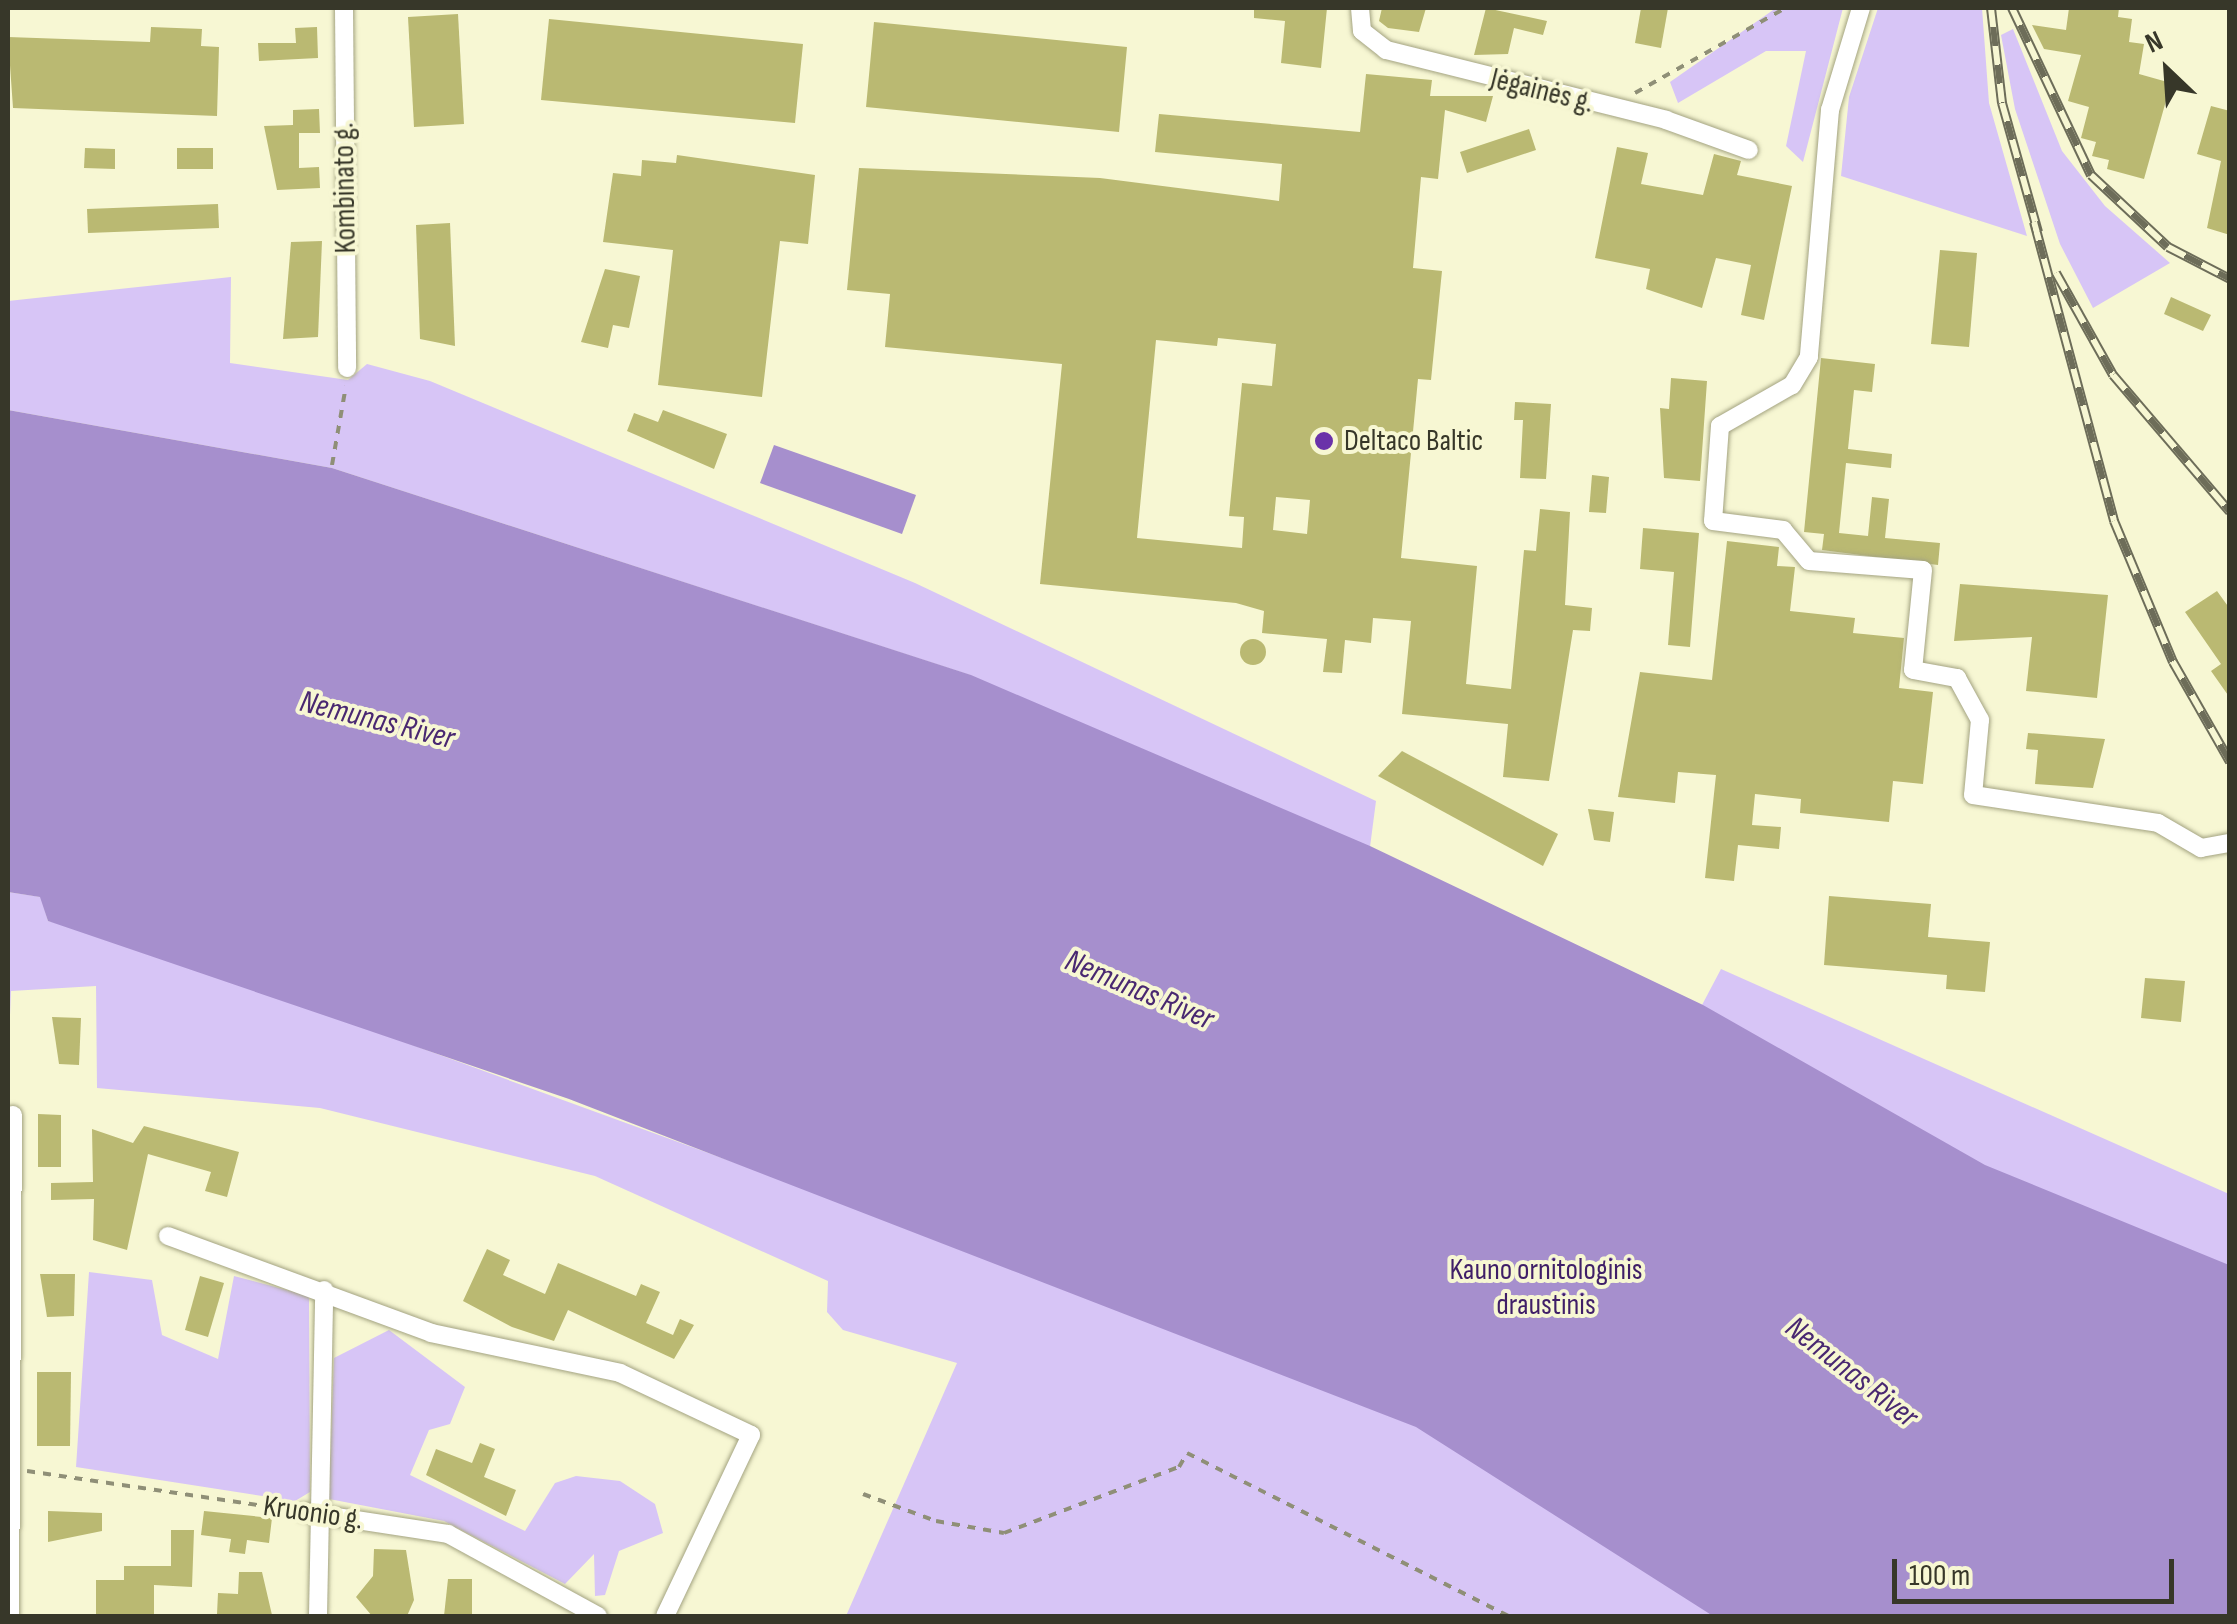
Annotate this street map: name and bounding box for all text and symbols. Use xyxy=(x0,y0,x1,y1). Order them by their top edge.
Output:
north arrow xyxy=(2117,20,2217,120)
text: N xyxy=(2140,24,2168,60)
street label: Jėgainės g. xyxy=(1487,61,1597,121)
street label: Kombinato g. xyxy=(326,122,364,254)
place label: Deltaco Baltic xyxy=(1344,423,1483,459)
marker: Deltaco Baltic xyxy=(1313,430,1335,452)
water label: Nemunas River xyxy=(296,683,458,759)
water label: Nemunas River xyxy=(1059,942,1219,1040)
park label: Kauno ornitologinis draustinis xyxy=(1449,1252,1643,1322)
water label: Nemunas River xyxy=(1777,1309,1925,1437)
street label: Kruonio g. xyxy=(261,1488,365,1538)
scale bar xyxy=(1897,1539,2180,1601)
text: 100 m xyxy=(1909,1558,1970,1594)

